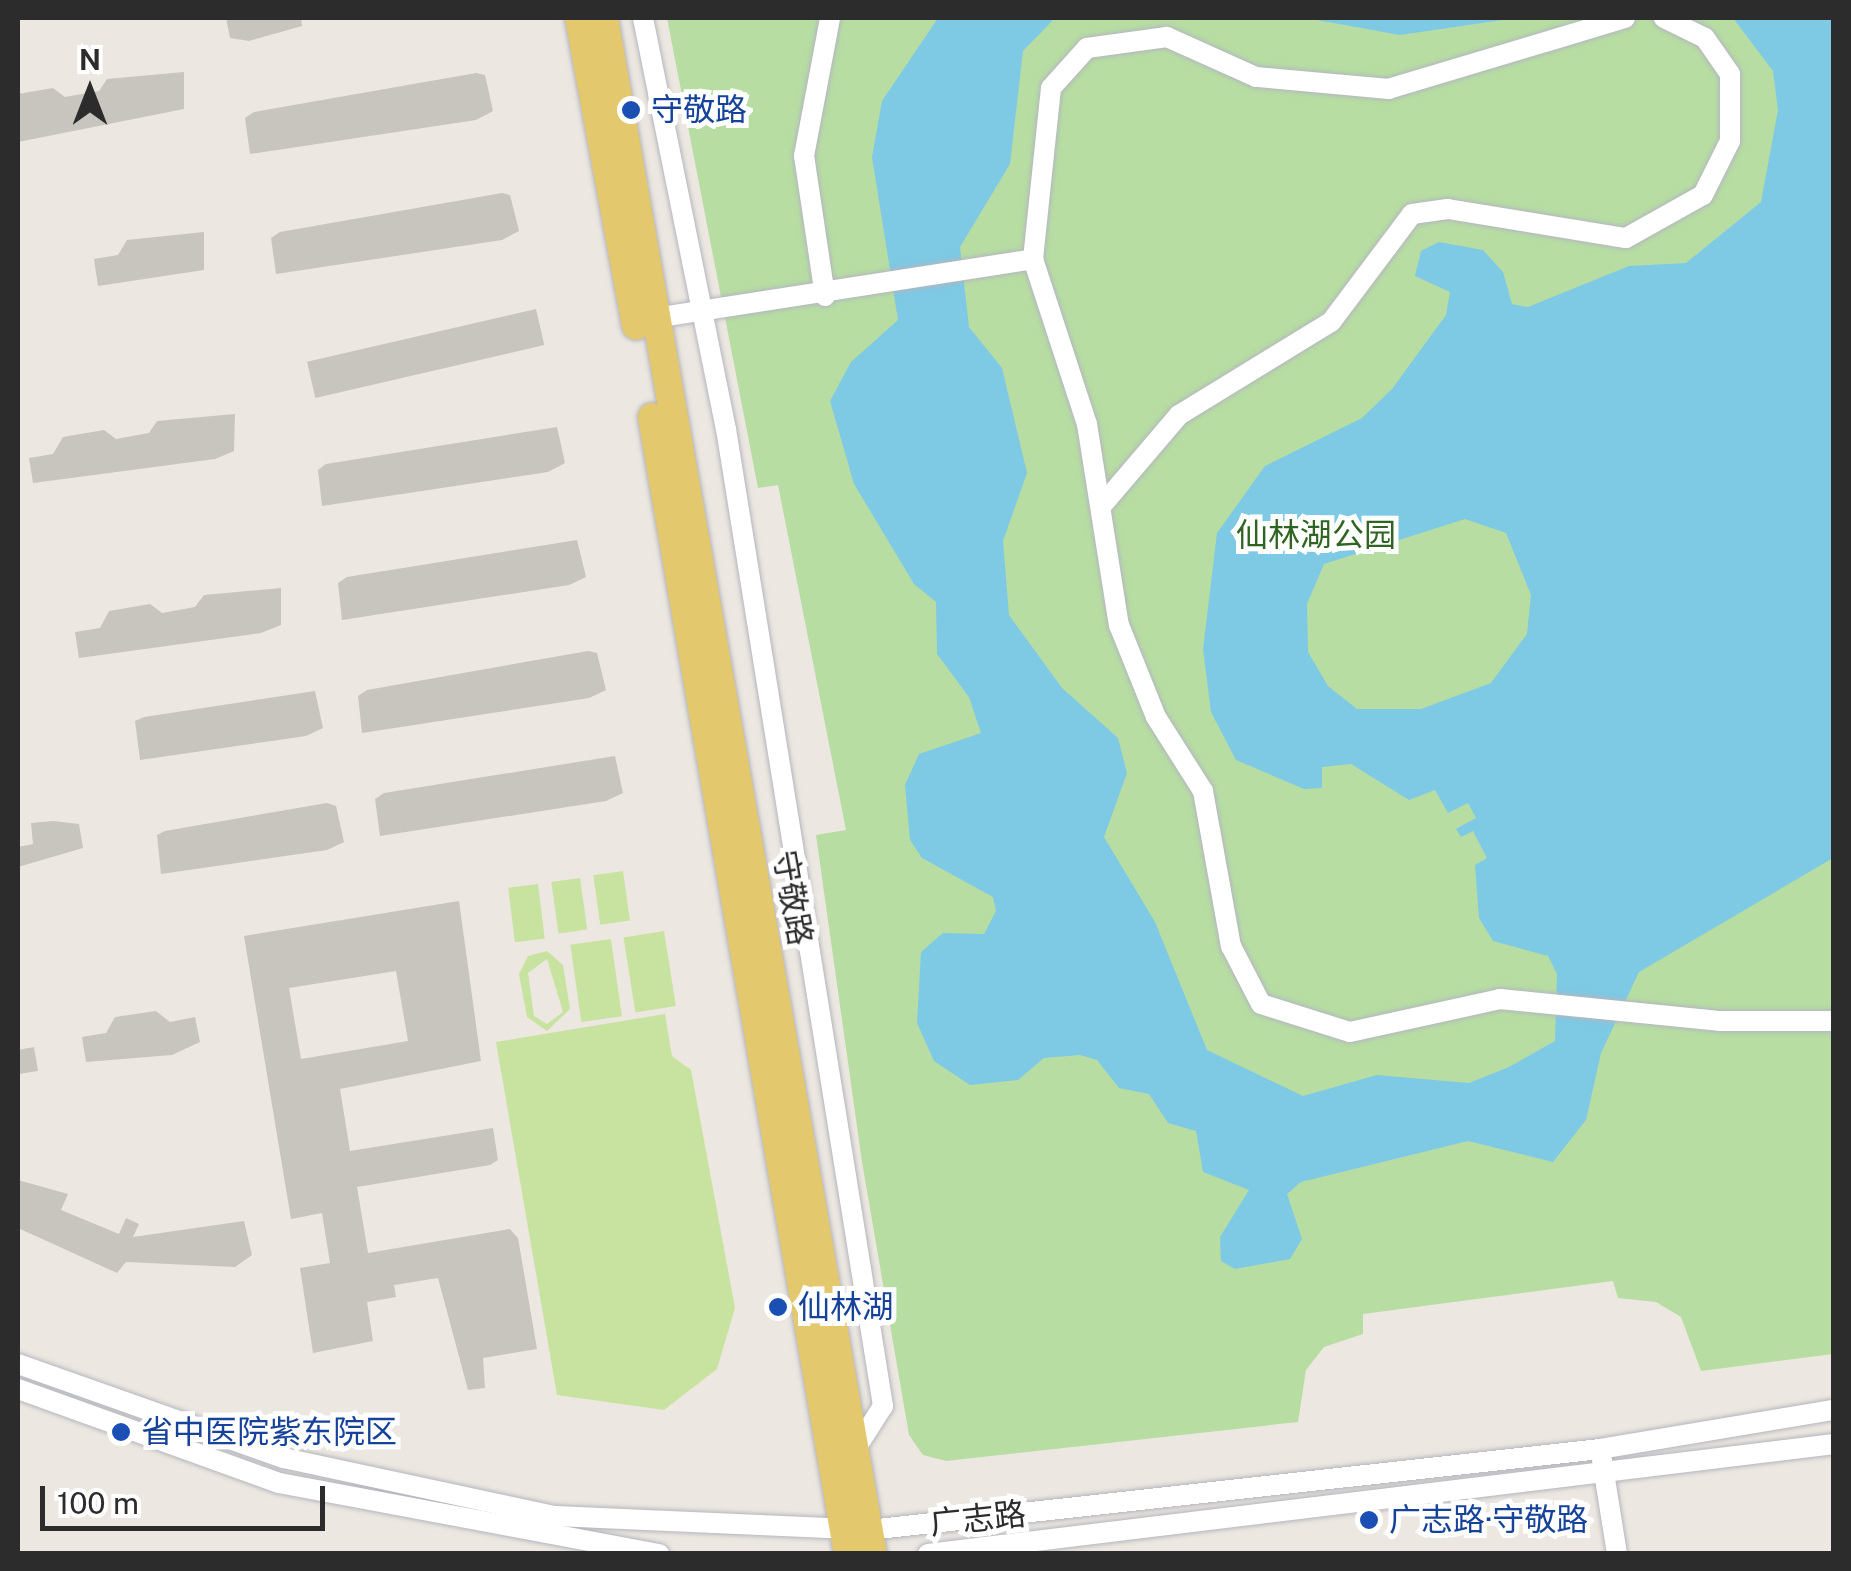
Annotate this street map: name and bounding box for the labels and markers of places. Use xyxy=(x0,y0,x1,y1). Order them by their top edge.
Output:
place label: 守敬路 xyxy=(651,91,747,129)
marker: 守敬路 xyxy=(620,99,642,121)
place label: 仙林湖 xyxy=(798,1288,894,1326)
marker: 仙林湖 xyxy=(767,1296,789,1318)
place label: 省中医院紫东院区 xyxy=(141,1413,397,1451)
marker: 省中医院紫东院区 xyxy=(110,1421,132,1443)
place label: 广志路·守敬路 xyxy=(1389,1501,1588,1539)
marker: 广志路·守敬路 xyxy=(1358,1509,1380,1531)

